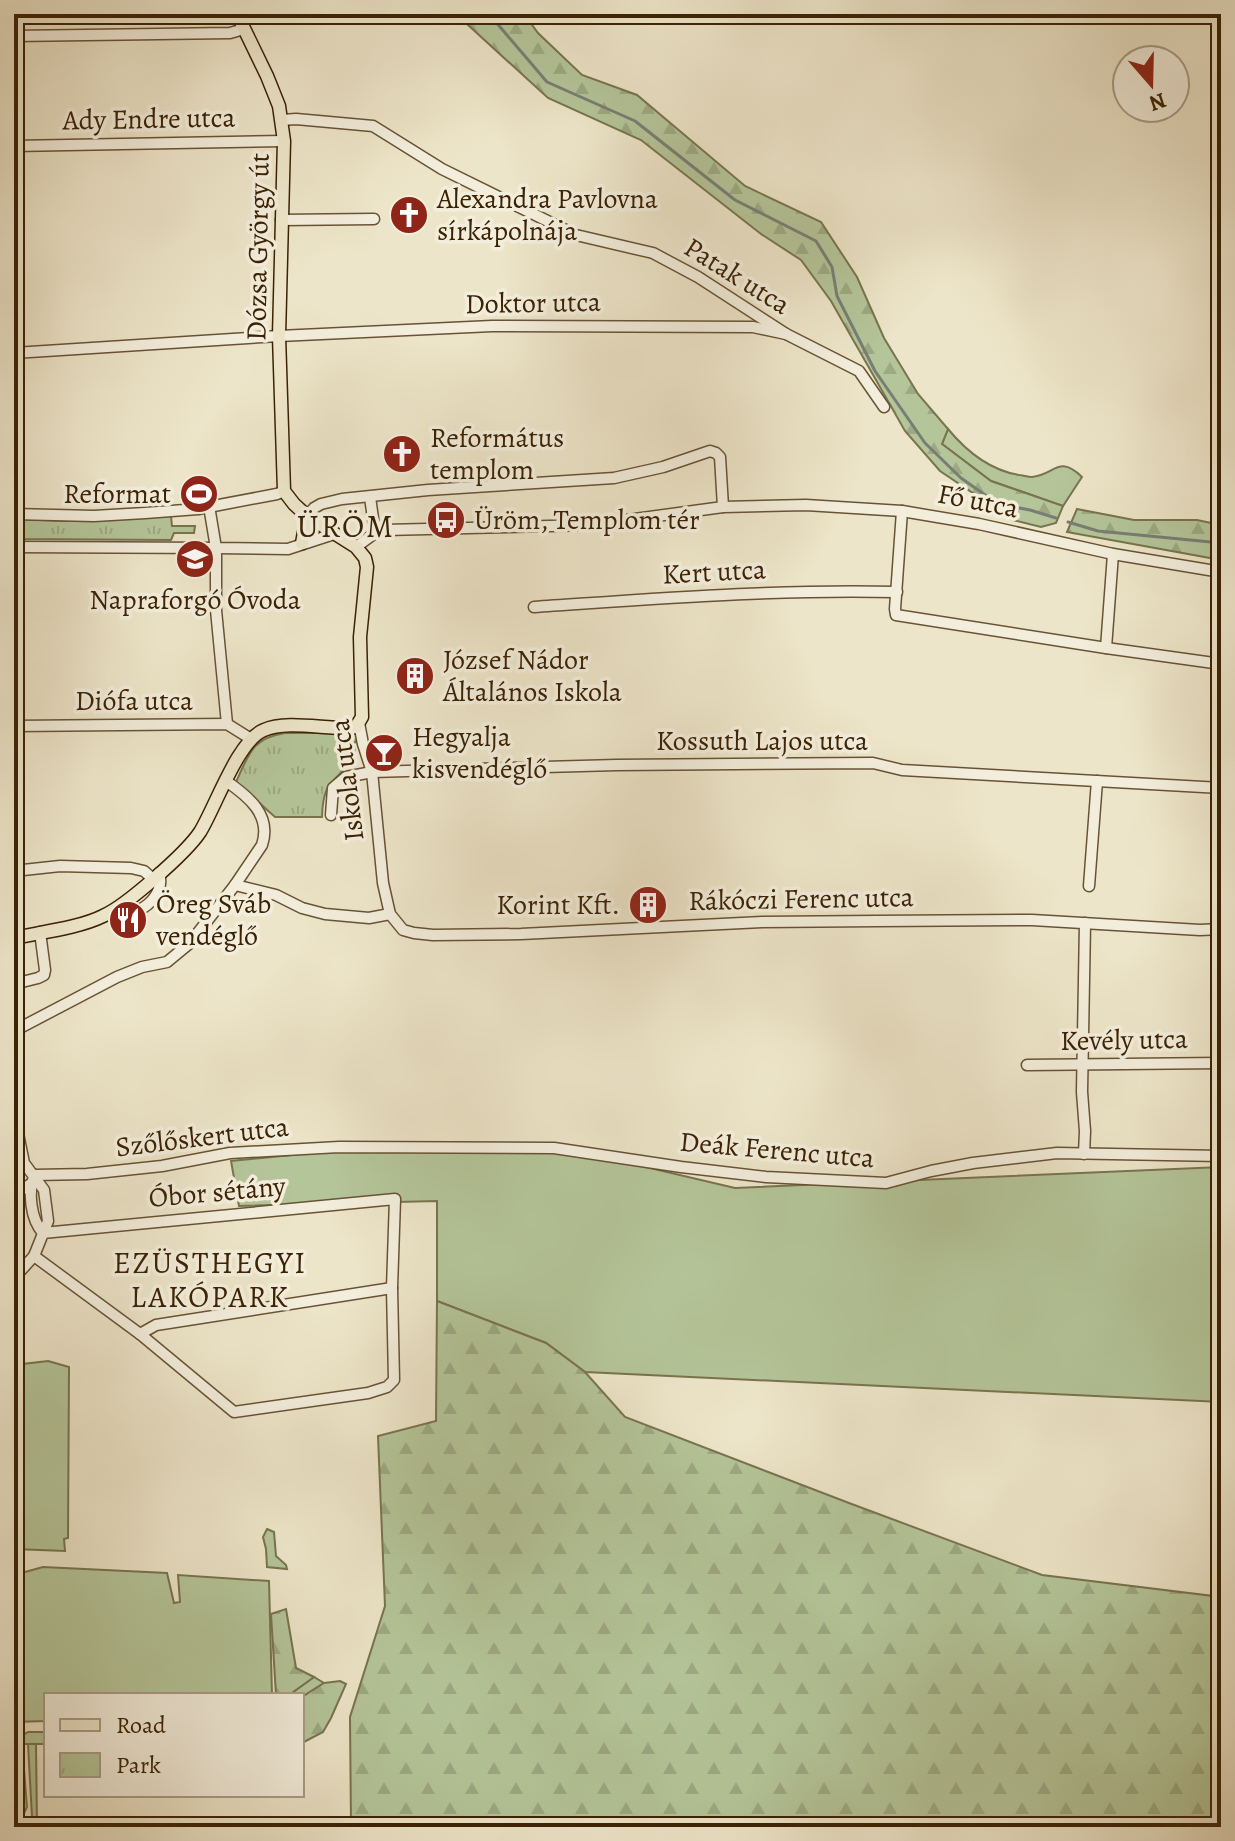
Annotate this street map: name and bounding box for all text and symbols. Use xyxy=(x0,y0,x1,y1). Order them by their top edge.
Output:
north arrow xyxy=(1111,44,1191,124)
text: N xyxy=(1145,85,1170,119)
street label: Ady Endre utca xyxy=(61,98,236,140)
street label: Dózsa György út xyxy=(237,153,279,341)
place label: Alexandra Pavlovna sírkápolnája xyxy=(436,180,658,250)
church icon: Alexandra Pavlovna sírkápolnája xyxy=(388,194,430,236)
street label: Patak utca xyxy=(677,228,797,324)
street label: Doktor utca xyxy=(465,283,601,323)
place label: Református templom xyxy=(430,419,564,489)
church icon: Református templom xyxy=(381,433,423,475)
sports icon: Reformat xyxy=(178,473,220,515)
place label: Reformat xyxy=(63,475,171,513)
street label: Fő utca xyxy=(934,475,1022,527)
bus stop icon: Üröm, Templom tér xyxy=(425,499,467,541)
place label: Üröm, Templom tér xyxy=(474,501,700,539)
district label: ÜRÖM xyxy=(297,504,395,548)
school or university icon: Napraforgó Óvoda xyxy=(174,538,216,580)
street label: Kert utca xyxy=(661,550,767,594)
place label: Napraforgó Óvoda xyxy=(89,581,301,619)
place label: József Nádor Általános Iskola xyxy=(442,641,622,711)
building icon: József Nádor Általános Iskola xyxy=(394,655,436,697)
street label: Diófa utca xyxy=(75,682,193,720)
street label: Iskola utca xyxy=(321,717,373,843)
place label: Hegyalja kisvendéglő xyxy=(412,718,547,788)
street label: Kossuth Lajos utca xyxy=(656,722,868,760)
bar icon: Hegyalja kisvendéglő xyxy=(363,732,405,774)
street label: Rákóczi Ferenc utca xyxy=(688,878,914,920)
building icon: Korint Kft. xyxy=(627,884,669,926)
place label: Öreg Sváb vendéglő xyxy=(155,885,271,955)
place label: Korint Kft. xyxy=(496,886,620,924)
restaurant icon: Öreg Sváb vendéglő xyxy=(107,899,149,941)
street label: Kevély utca xyxy=(1060,1020,1188,1060)
street label: Szőlőskert utca xyxy=(113,1108,291,1166)
street label: Deák Ferenc utca xyxy=(678,1123,876,1177)
street label: Óbor sétány xyxy=(147,1167,288,1217)
district label: EZÜSTHEGYI LAKÓPARK xyxy=(113,1243,307,1317)
legend xyxy=(44,1693,304,1797)
text: Road xyxy=(116,1709,166,1741)
text: Park xyxy=(116,1749,161,1781)

